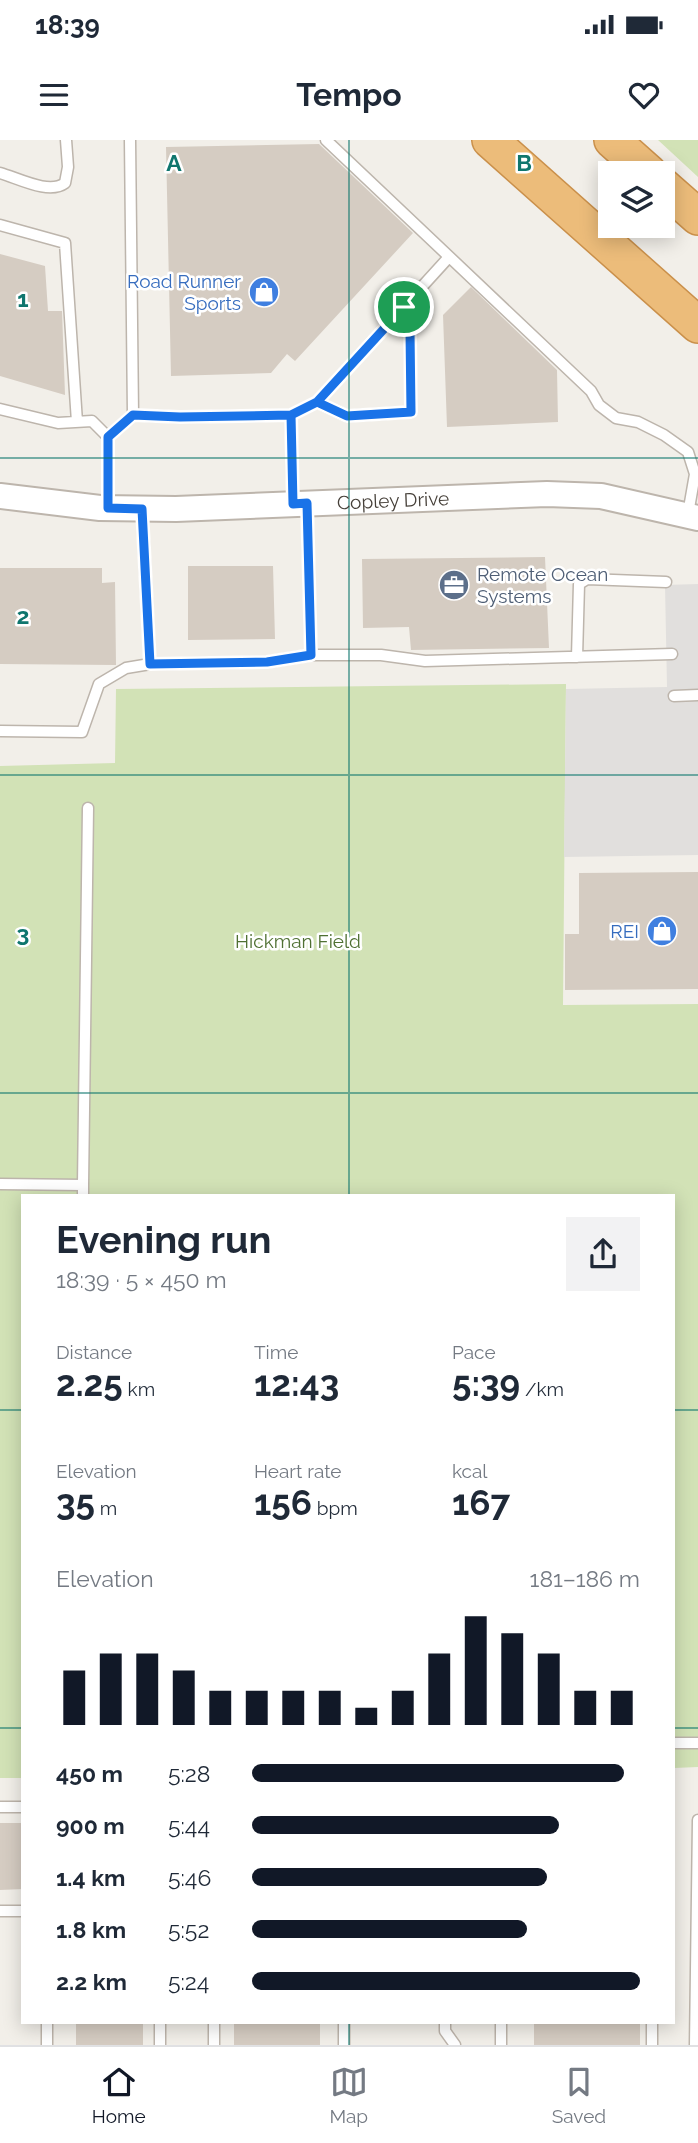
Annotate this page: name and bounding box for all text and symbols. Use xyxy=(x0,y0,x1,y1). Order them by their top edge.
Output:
text: 18:39 xyxy=(35,10,100,40)
icon: menu xyxy=(35,76,73,114)
text: Tempo xyxy=(296,76,402,113)
icon: heart xyxy=(625,76,663,114)
text: A xyxy=(166,149,182,176)
text: B xyxy=(516,149,532,176)
map controls xyxy=(598,161,675,238)
button: layers xyxy=(598,161,675,238)
place label: Road Runner Sports xyxy=(127,270,241,314)
shop icon: Road Runner Sports xyxy=(247,275,281,309)
pin xyxy=(374,277,434,337)
text: 1 xyxy=(17,285,29,312)
icon: arrive xyxy=(385,288,423,326)
street label: Copley Drive xyxy=(337,487,450,513)
place label: Remote Ocean Systems xyxy=(477,563,608,607)
office icon: Remote Ocean Systems xyxy=(437,568,471,602)
text: 2 xyxy=(17,602,29,629)
shop icon: REI xyxy=(645,914,679,948)
text: 3 xyxy=(17,920,29,947)
place label: REI xyxy=(610,920,639,942)
park label: Hickman Field xyxy=(235,930,361,952)
text: Evening run xyxy=(56,1217,271,1262)
button: share xyxy=(566,1217,640,1291)
text: 18:39 · 5 × 450 m xyxy=(56,1266,227,1293)
text: Distance xyxy=(56,1341,132,1363)
text: Time xyxy=(254,1341,298,1363)
text: Pace xyxy=(452,1341,496,1363)
text: 2.25 xyxy=(56,1363,123,1404)
text: 12:43 xyxy=(254,1363,339,1404)
text: 5:39 xyxy=(452,1363,520,1404)
text: km xyxy=(123,1378,155,1400)
text: /km xyxy=(520,1378,564,1400)
text: Elevation xyxy=(56,1460,137,1482)
text: Heart rate xyxy=(254,1460,342,1482)
text: kcal xyxy=(452,1460,488,1482)
text: 35 xyxy=(56,1482,95,1523)
text: 156 xyxy=(254,1482,312,1523)
text: 167 xyxy=(452,1482,510,1523)
text: m xyxy=(95,1497,117,1519)
text: bpm xyxy=(312,1497,358,1519)
text: Elevation xyxy=(56,1565,154,1592)
text: 181–186 m xyxy=(530,1565,640,1592)
text: 450 m xyxy=(56,1760,123,1787)
text: 5:28 xyxy=(168,1760,210,1787)
text: 900 m xyxy=(56,1812,125,1839)
text: 5:44 xyxy=(168,1812,210,1839)
text: 1.4 km xyxy=(56,1864,125,1891)
text: 5:46 xyxy=(168,1864,211,1891)
text: 1.8 km xyxy=(56,1916,126,1943)
text: 5:52 xyxy=(168,1916,209,1943)
text: 2.2 km xyxy=(56,1968,127,1995)
text: 5:24 xyxy=(168,1968,209,1995)
tab: Home xyxy=(92,2063,146,2127)
tab: Map xyxy=(329,2063,368,2127)
tab: Saved xyxy=(552,2063,606,2127)

